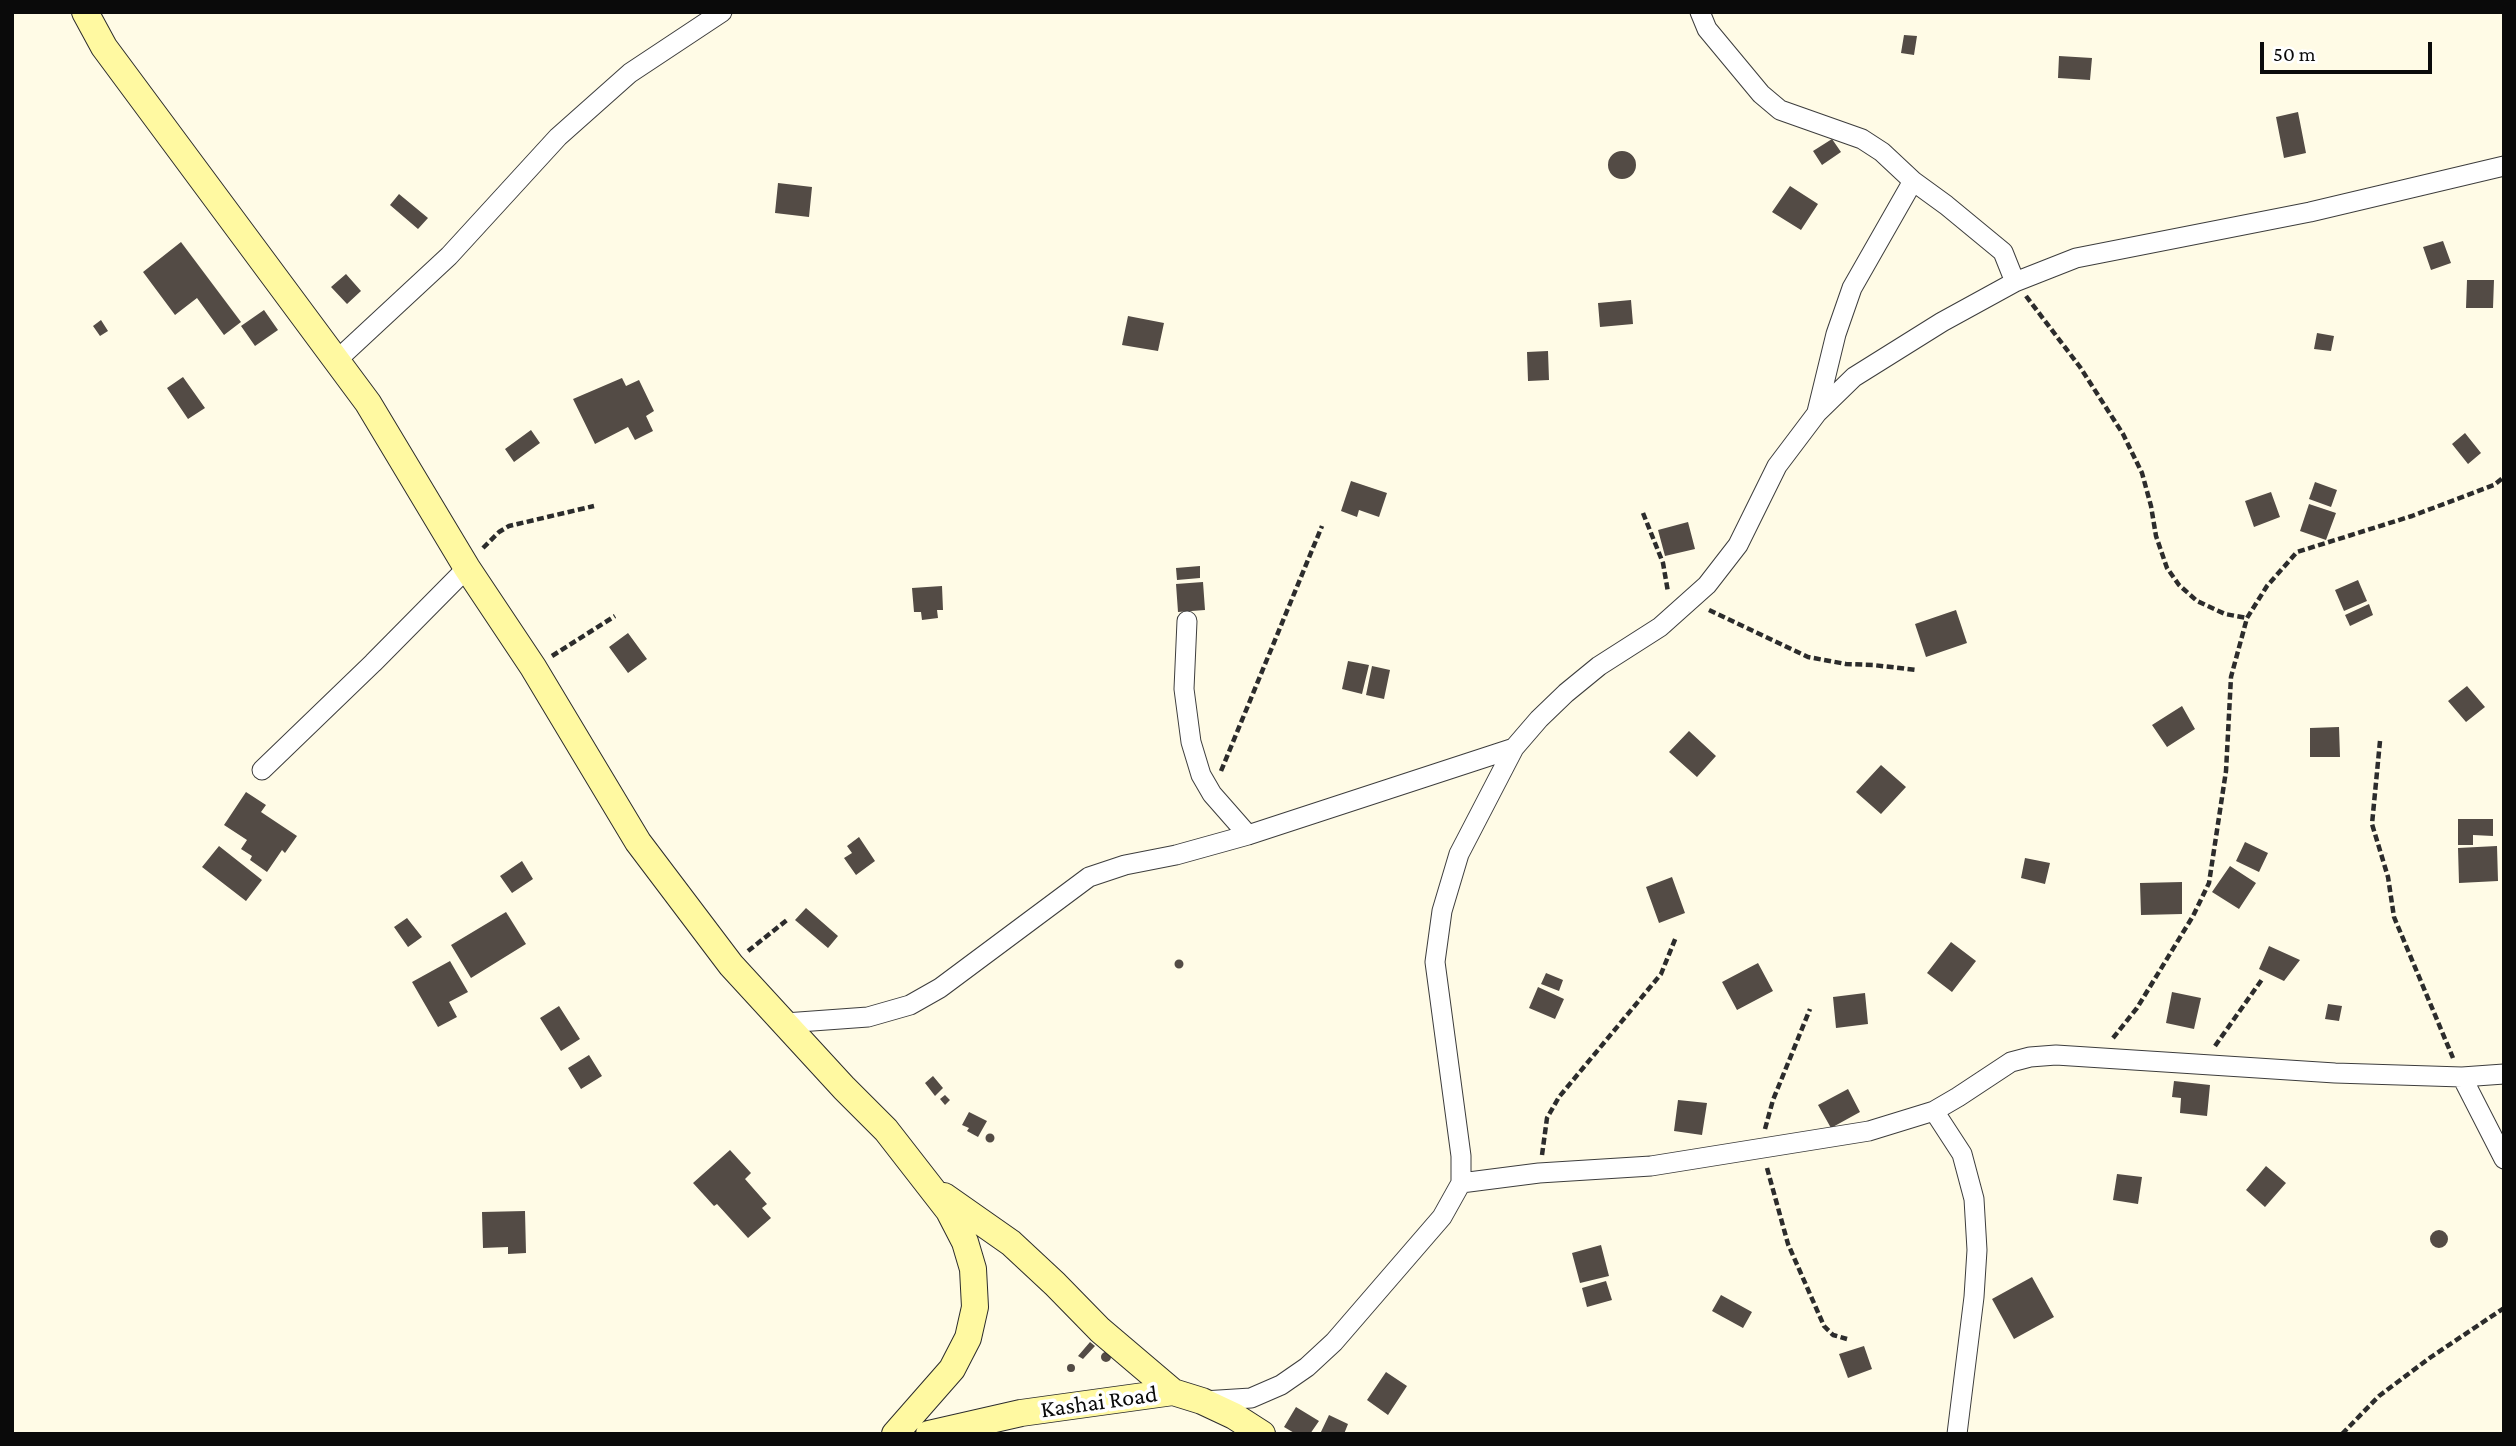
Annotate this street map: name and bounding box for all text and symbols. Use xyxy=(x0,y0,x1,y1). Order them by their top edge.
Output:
scale bar xyxy=(2264,28,2436,72)
text: 50 m xyxy=(2273,42,2316,66)
street label: Kashai Road xyxy=(1039,1380,1159,1424)

